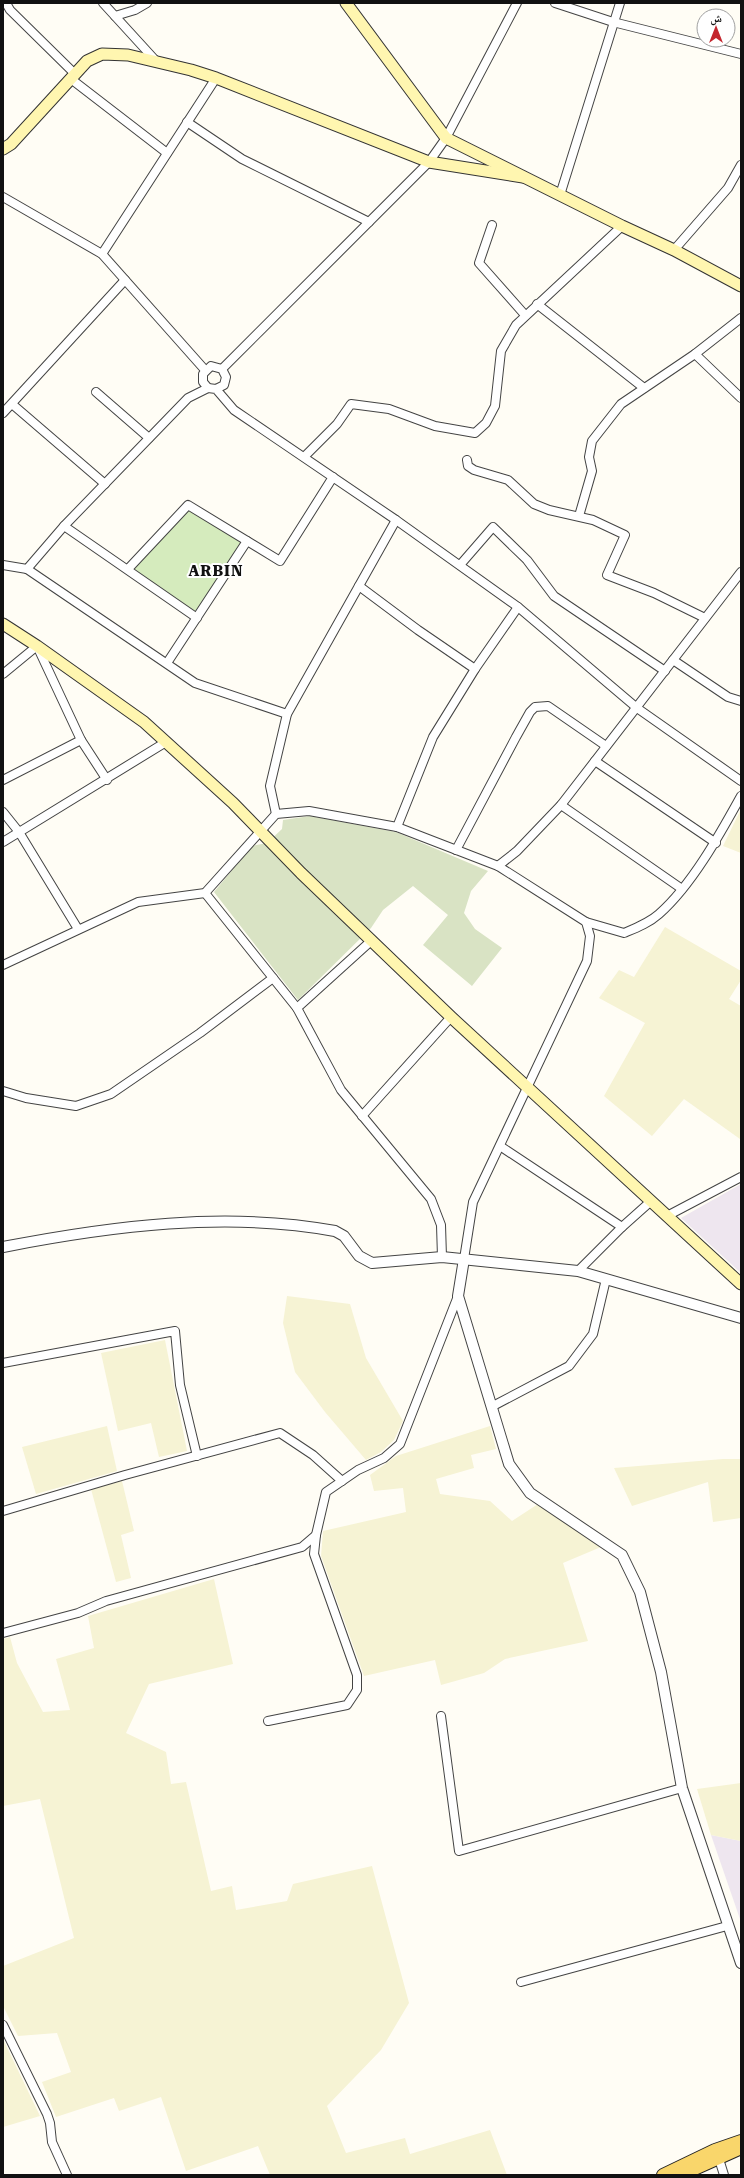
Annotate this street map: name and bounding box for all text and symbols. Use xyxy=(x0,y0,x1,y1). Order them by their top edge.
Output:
north arrow xyxy=(696,8,736,48)
text: ش xyxy=(710,12,722,26)
district label: ARBIN xyxy=(188,562,244,580)

